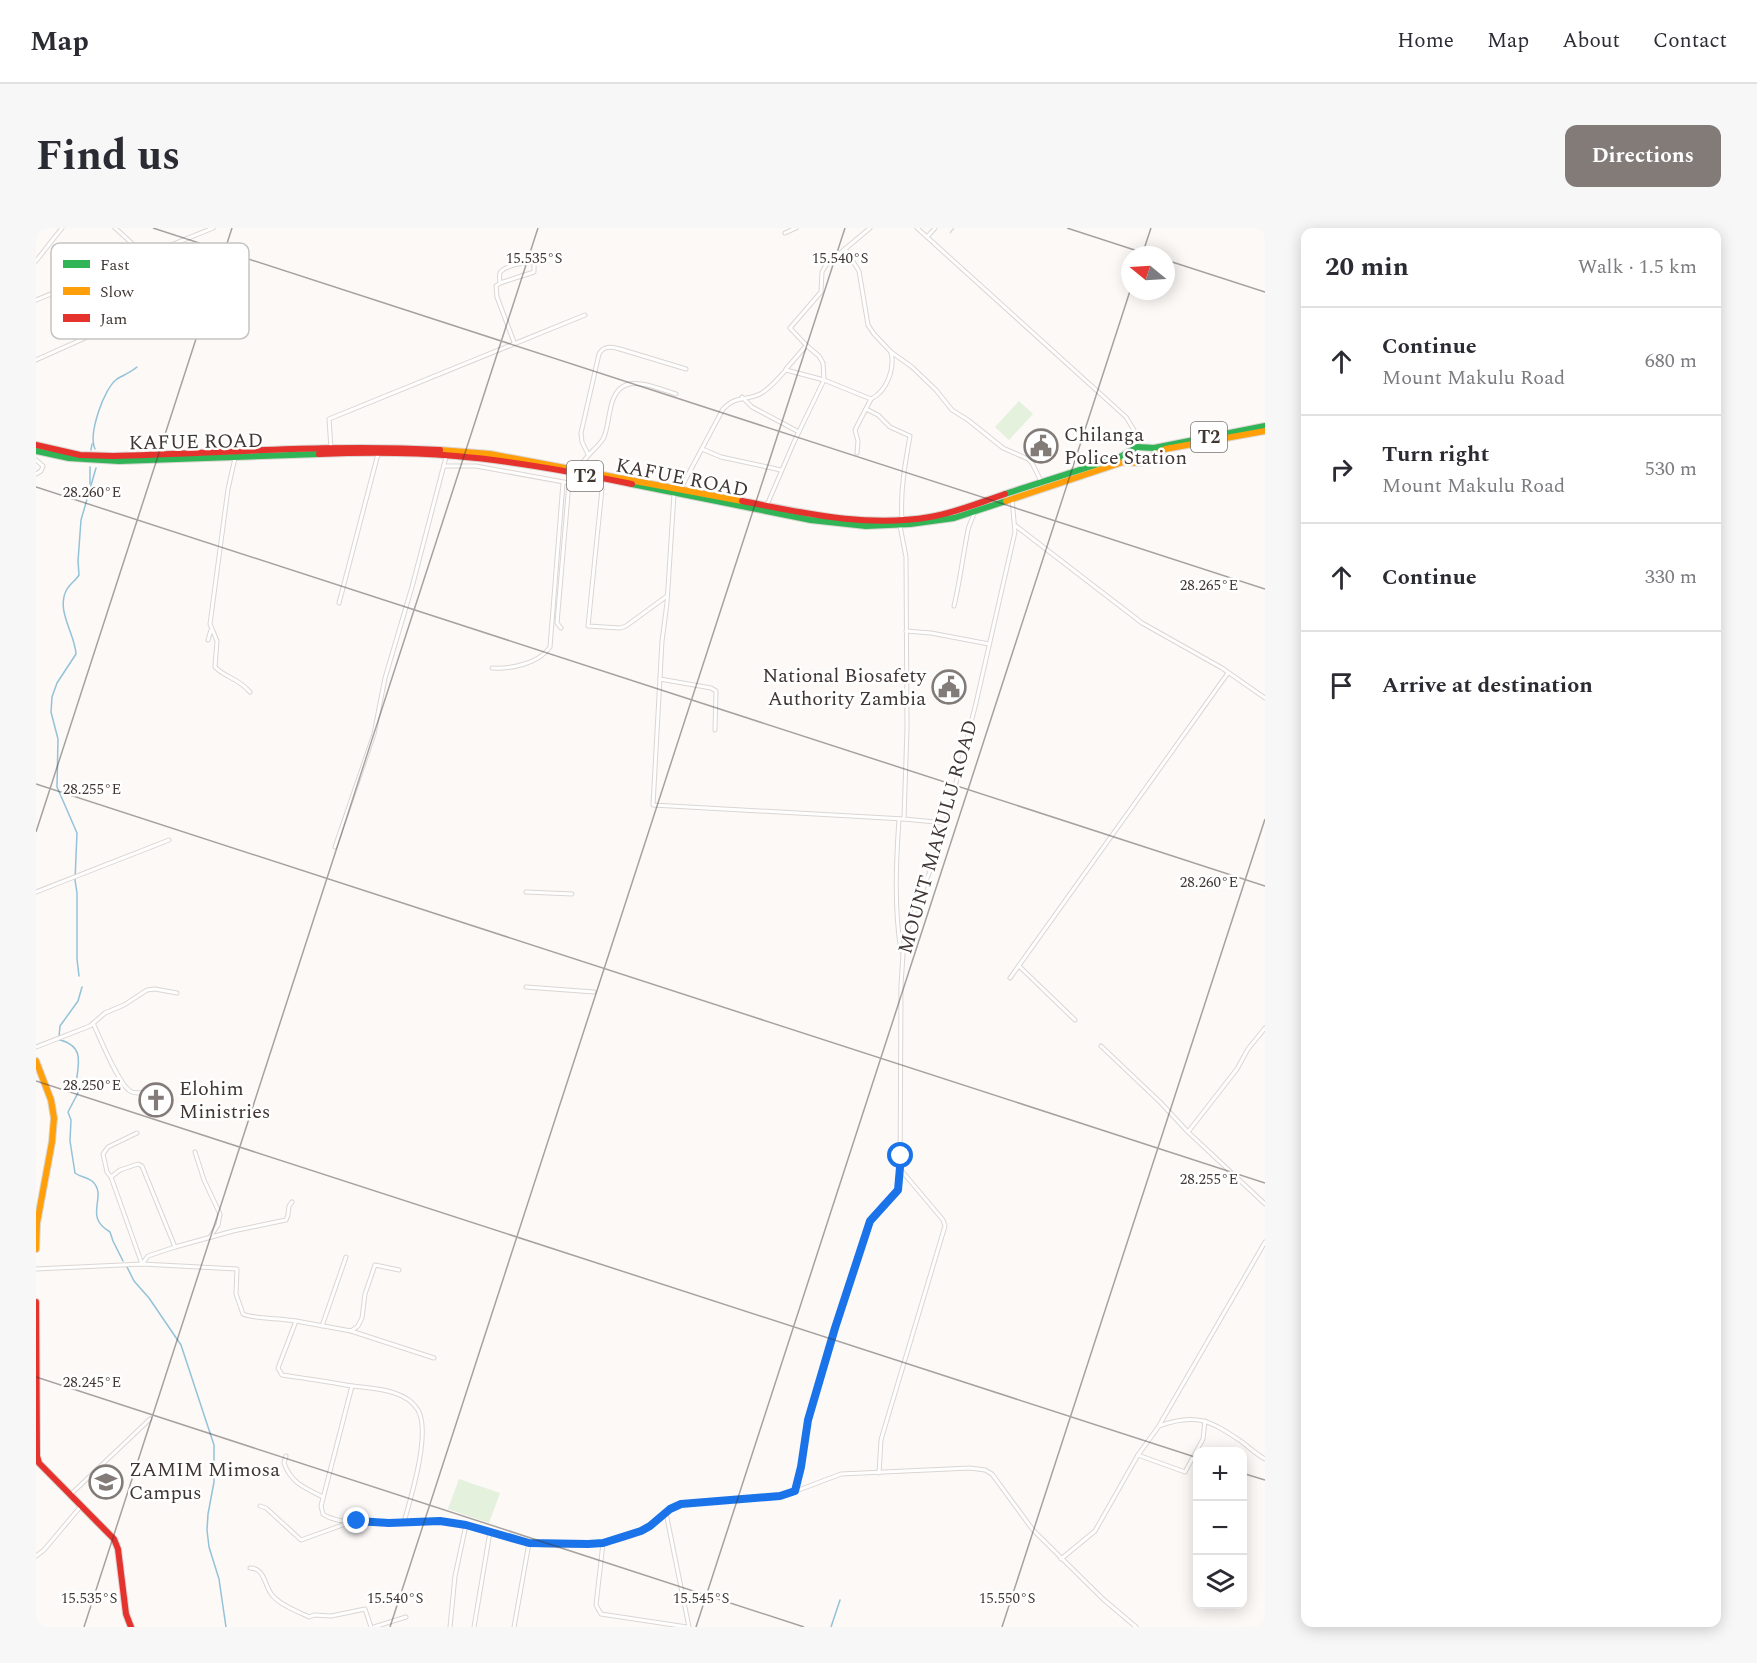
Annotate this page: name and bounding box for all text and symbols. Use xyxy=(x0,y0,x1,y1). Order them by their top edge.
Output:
text: Map xyxy=(30,20,89,63)
text: Home xyxy=(1397,25,1454,57)
text: Map xyxy=(1487,25,1529,57)
text: About xyxy=(1562,25,1620,57)
text: Contact xyxy=(1653,25,1727,57)
text: Find us xyxy=(36,125,180,188)
button: Directions xyxy=(1565,125,1721,187)
legend xyxy=(51,243,249,339)
north arrow xyxy=(1121,246,1175,300)
text: 15.535°S xyxy=(506,247,562,270)
text: 15.540°S xyxy=(812,247,868,270)
text: 20 min xyxy=(1325,247,1409,287)
text: Walk · 1.5 km xyxy=(1578,252,1697,282)
text: Fast xyxy=(100,253,130,277)
text: Slow xyxy=(100,280,135,304)
text: Jam xyxy=(100,307,128,331)
text: Continue xyxy=(1382,330,1477,363)
icon: ahead xyxy=(1325,345,1358,378)
text: 680 m xyxy=(1645,346,1697,376)
text: Mount Makulu Road xyxy=(1382,363,1565,393)
place label: Chilanga Police Station xyxy=(1064,420,1187,473)
road number: T2 xyxy=(1191,422,1227,452)
street label: KAFUE ROAD xyxy=(128,426,264,458)
public building icon: Chilanga Police Station xyxy=(1023,428,1059,464)
text: Turn right xyxy=(1382,438,1489,471)
street label: KAFUE ROAD xyxy=(613,450,751,506)
icon: right xyxy=(1325,453,1358,486)
text: 530 m xyxy=(1645,454,1697,484)
road number: T2 xyxy=(567,461,603,491)
text: Mount Makulu Road xyxy=(1382,471,1565,501)
text: 28.260°E xyxy=(63,481,121,504)
icon: ahead xyxy=(1325,561,1358,594)
text: Continue xyxy=(1382,561,1477,594)
text: 330 m xyxy=(1645,562,1697,592)
text: 28.265°E xyxy=(1180,574,1238,597)
place label: National Biosafety Authority Zambia xyxy=(763,661,927,714)
public building icon: National Biosafety Authority Zambia xyxy=(931,669,967,705)
icon: arrive xyxy=(1325,669,1358,702)
text: Arrive at destination xyxy=(1382,669,1593,702)
street label: MOUNT MAKULU ROAD xyxy=(890,716,986,958)
text: 28.255°E xyxy=(63,778,121,801)
text: 28.260°E xyxy=(1180,871,1238,894)
text: 28.250°E xyxy=(63,1074,121,1097)
place label: Elohim Ministries xyxy=(179,1074,270,1127)
church icon: Elohim Ministries xyxy=(138,1082,174,1118)
route start xyxy=(887,1142,913,1168)
text: 28.255°E xyxy=(1180,1168,1238,1191)
text: 28.245°E xyxy=(63,1371,121,1394)
map controls xyxy=(1193,1447,1247,1609)
button: + xyxy=(1193,1447,1247,1501)
place label: ZAMIM Mimosa Campus xyxy=(129,1455,280,1508)
school or university icon: ZAMIM Mimosa Campus xyxy=(88,1464,124,1500)
button: − xyxy=(1193,1501,1247,1555)
route end xyxy=(343,1507,369,1533)
button: layers xyxy=(1193,1555,1247,1609)
text: 15.535°S xyxy=(61,1587,117,1610)
text: 15.540°S xyxy=(367,1587,423,1610)
text: 15.545°S xyxy=(673,1587,729,1610)
text: 15.550°S xyxy=(979,1587,1035,1610)

